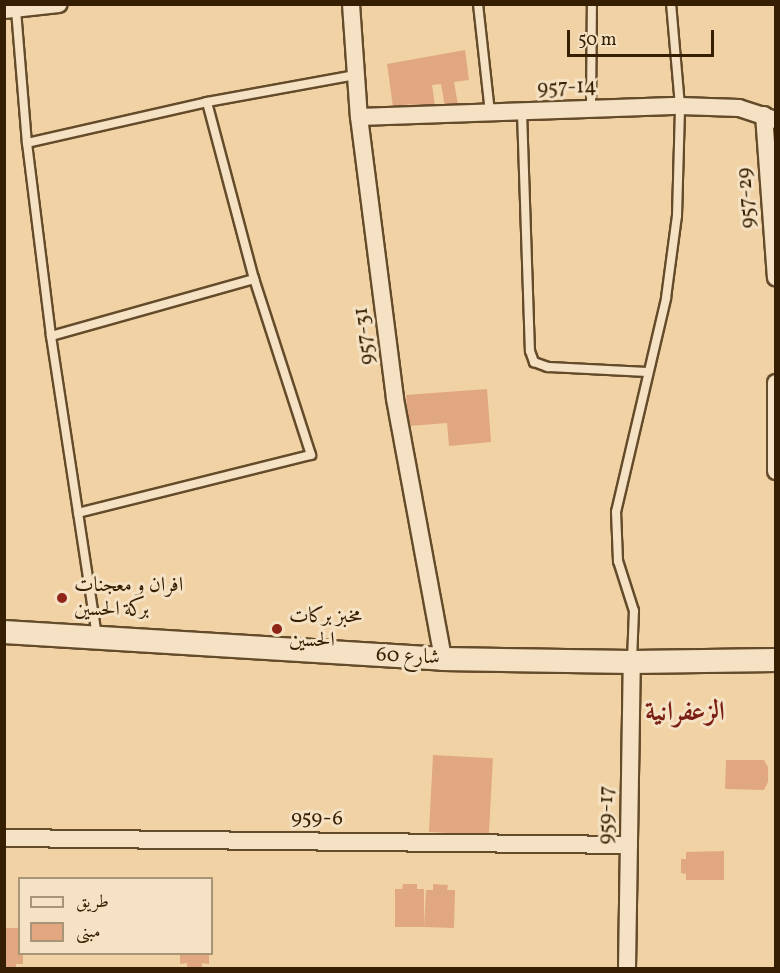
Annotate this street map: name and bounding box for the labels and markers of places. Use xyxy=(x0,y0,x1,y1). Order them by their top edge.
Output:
place label: افران و معجنات بركة الحسين xyxy=(74,573,183,623)
marker: افران و معجنات بركة الحسين xyxy=(55,591,69,605)
place label: مخبز بركات الحسين xyxy=(289,604,362,654)
marker: مخبز بركات الحسين xyxy=(270,622,284,636)

